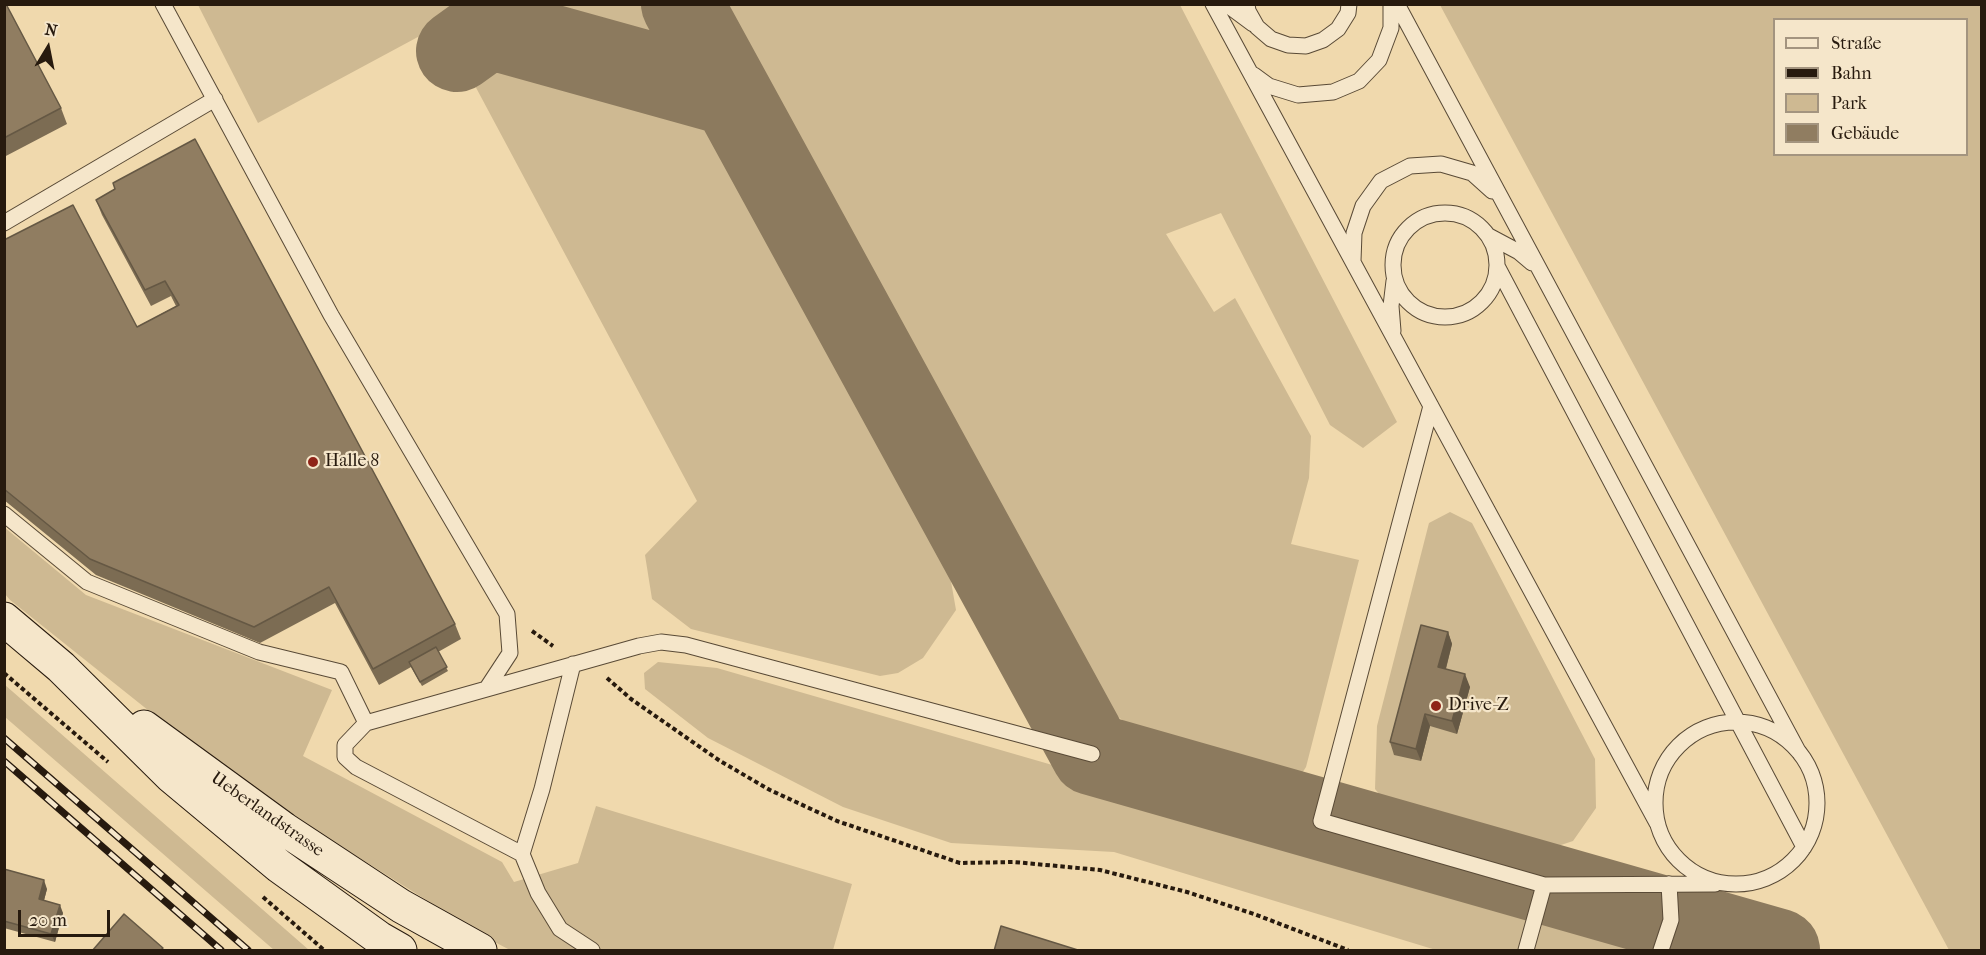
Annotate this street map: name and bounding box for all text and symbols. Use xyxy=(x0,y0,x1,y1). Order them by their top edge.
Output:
north arrow xyxy=(18,18,78,78)
legend xyxy=(1773,18,1968,156)
text: N xyxy=(44,19,59,40)
text: Straße xyxy=(1831,33,1881,54)
text: Bahn xyxy=(1831,63,1872,84)
text: Park xyxy=(1831,93,1867,114)
text: Gebäude xyxy=(1831,123,1899,144)
place label: Halle 8 xyxy=(325,451,379,473)
marker: Halle 8 xyxy=(306,455,320,469)
place label: Drive-Z xyxy=(1448,695,1509,717)
marker: Drive-Z xyxy=(1429,699,1443,713)
street label: Ueberlandstrasse xyxy=(206,768,328,862)
scale bar xyxy=(21,898,112,936)
text: 20 m xyxy=(29,910,67,931)

